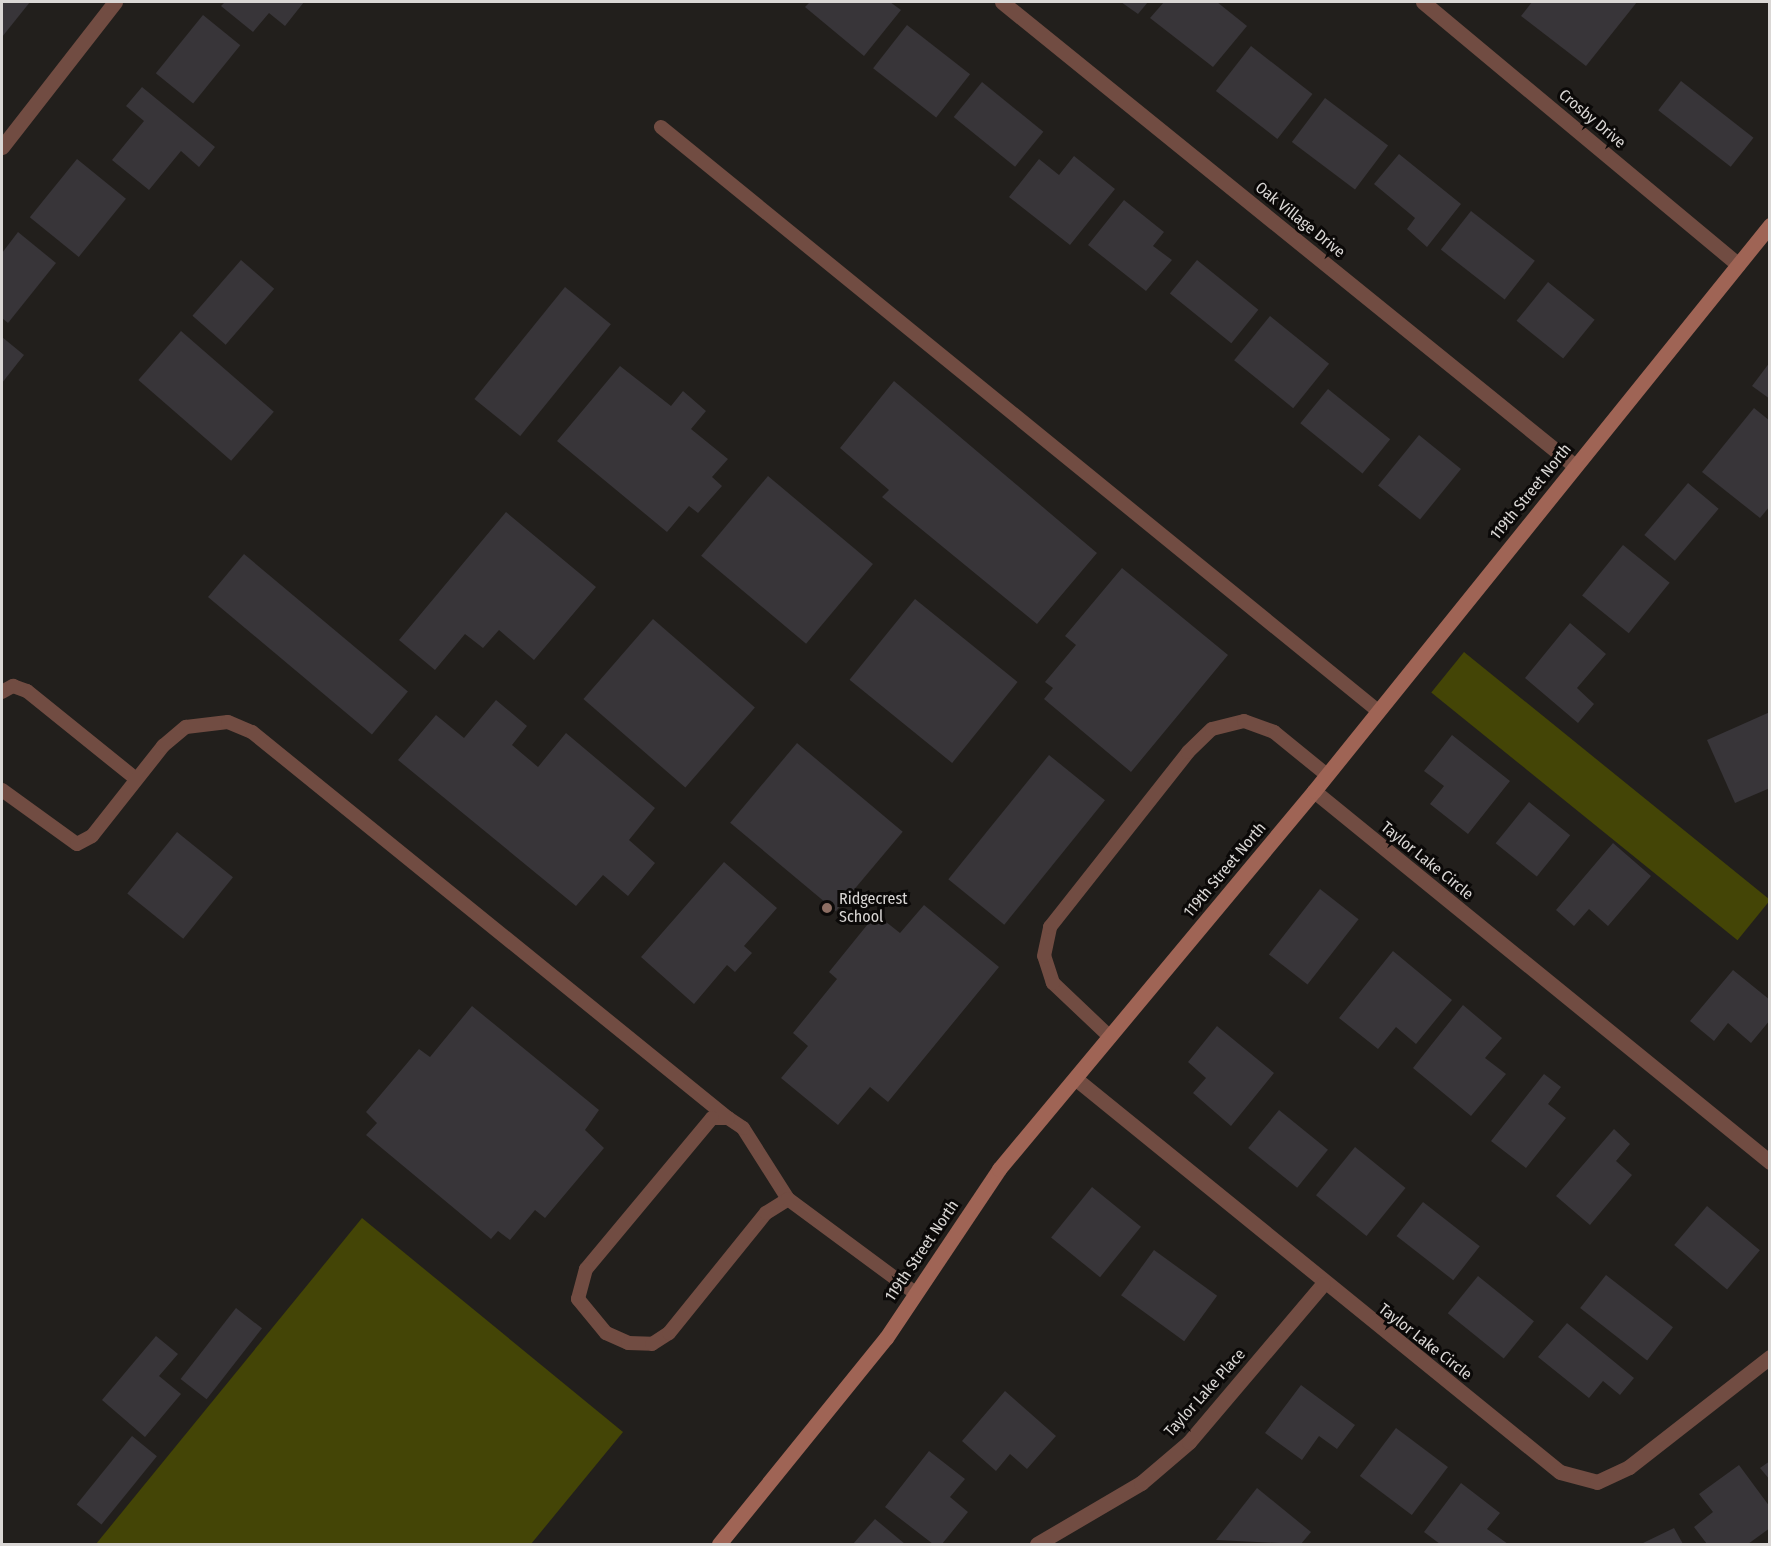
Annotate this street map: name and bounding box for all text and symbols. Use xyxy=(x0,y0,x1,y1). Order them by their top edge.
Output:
street label: Crosby Drive xyxy=(1555,85,1629,153)
street label: Oak Village Drive xyxy=(1251,178,1349,262)
street label: 119th Street North xyxy=(1486,440,1576,544)
street label: Taylor Lake Circle xyxy=(1377,818,1477,904)
street label: 119th Street North xyxy=(1180,819,1270,921)
place label: Ridgecrest School xyxy=(839,889,907,927)
marker: Ridgecrest School xyxy=(820,901,834,915)
street label: 119th Street North xyxy=(881,1197,963,1305)
street label: Taylor Lake Circle xyxy=(1374,1300,1476,1384)
street label: Taylor Lake Place xyxy=(1161,1345,1249,1441)

